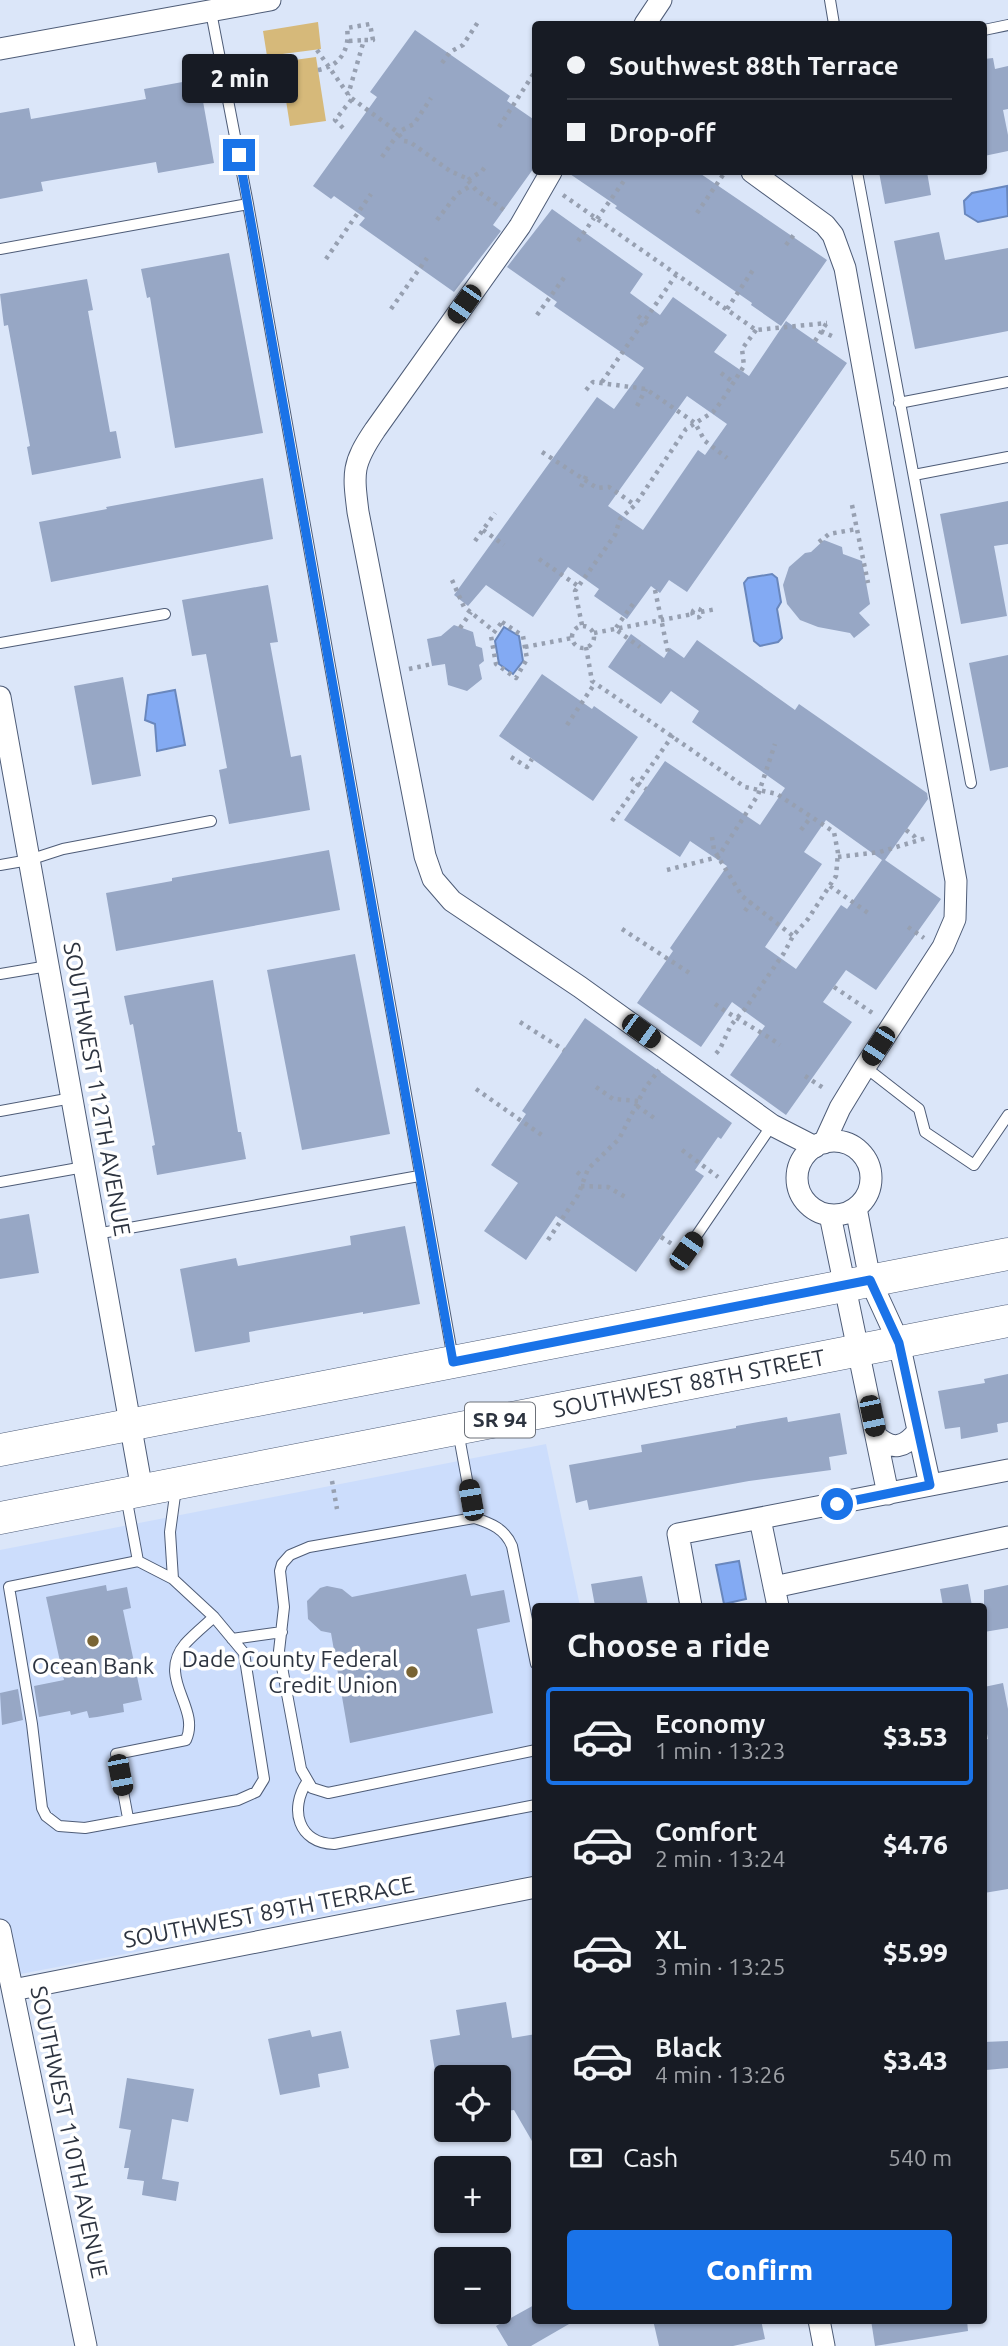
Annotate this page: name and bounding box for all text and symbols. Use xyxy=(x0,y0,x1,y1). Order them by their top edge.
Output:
text: Southwest 88th Terrace xyxy=(609,51,899,80)
callout: 2 min xyxy=(181,54,297,102)
text: 2 min xyxy=(211,66,269,91)
text: Drop-off xyxy=(609,118,716,147)
route end xyxy=(223,139,255,171)
car xyxy=(444,281,485,327)
street label: SOUTHWEST 112TH AVENUE xyxy=(59,940,136,1238)
car xyxy=(618,1010,665,1052)
car xyxy=(858,1023,899,1069)
car xyxy=(666,1228,707,1274)
street label: SOUTHWEST 88TH STREET xyxy=(551,1344,827,1422)
car xyxy=(858,1393,887,1439)
road number: SR 94 xyxy=(465,1402,535,1438)
car xyxy=(458,1477,485,1523)
route start xyxy=(821,1488,853,1520)
text: Choose a ride xyxy=(567,1627,770,1663)
marker: Ocean Bank xyxy=(85,1633,101,1649)
place label: Dade County Federal Credit Union xyxy=(182,1646,398,1697)
place label: Ocean Bank xyxy=(32,1653,155,1678)
marker: Dade County Federal Credit Union xyxy=(404,1664,420,1680)
icon: car xyxy=(571,1705,634,1768)
text: Economy xyxy=(655,1709,765,1738)
text: $3.53 xyxy=(883,1722,948,1751)
text: 1 min · 13:23 xyxy=(655,1738,786,1763)
car xyxy=(106,1752,135,1798)
icon: car xyxy=(571,1813,634,1876)
text: Comfort xyxy=(655,1817,758,1846)
text: $4.76 xyxy=(883,1830,948,1859)
text: 2 min · 13:24 xyxy=(655,1846,786,1871)
street label: SOUTHWEST 89TH TERRACE xyxy=(122,1871,416,1952)
icon: car xyxy=(571,1921,634,1984)
text: XL xyxy=(655,1925,686,1954)
text: $5.99 xyxy=(883,1938,948,1967)
text: 3 min · 13:25 xyxy=(655,1954,786,1979)
street label: SOUTHWEST 110TH AVENUE xyxy=(26,1984,113,2280)
icon: car xyxy=(571,2029,634,2092)
text: Black xyxy=(655,2033,722,2062)
text: $3.43 xyxy=(883,2046,948,2075)
text: 4 min · 13:26 xyxy=(655,2062,786,2087)
map controls xyxy=(434,2065,511,2324)
button: locate xyxy=(434,2065,511,2142)
icon: cash xyxy=(567,2139,605,2177)
text: Cash xyxy=(623,2143,678,2172)
text: 540 m xyxy=(888,2145,952,2170)
button: + xyxy=(434,2156,511,2233)
button: Confirm xyxy=(567,2230,952,2310)
button: − xyxy=(434,2247,511,2324)

